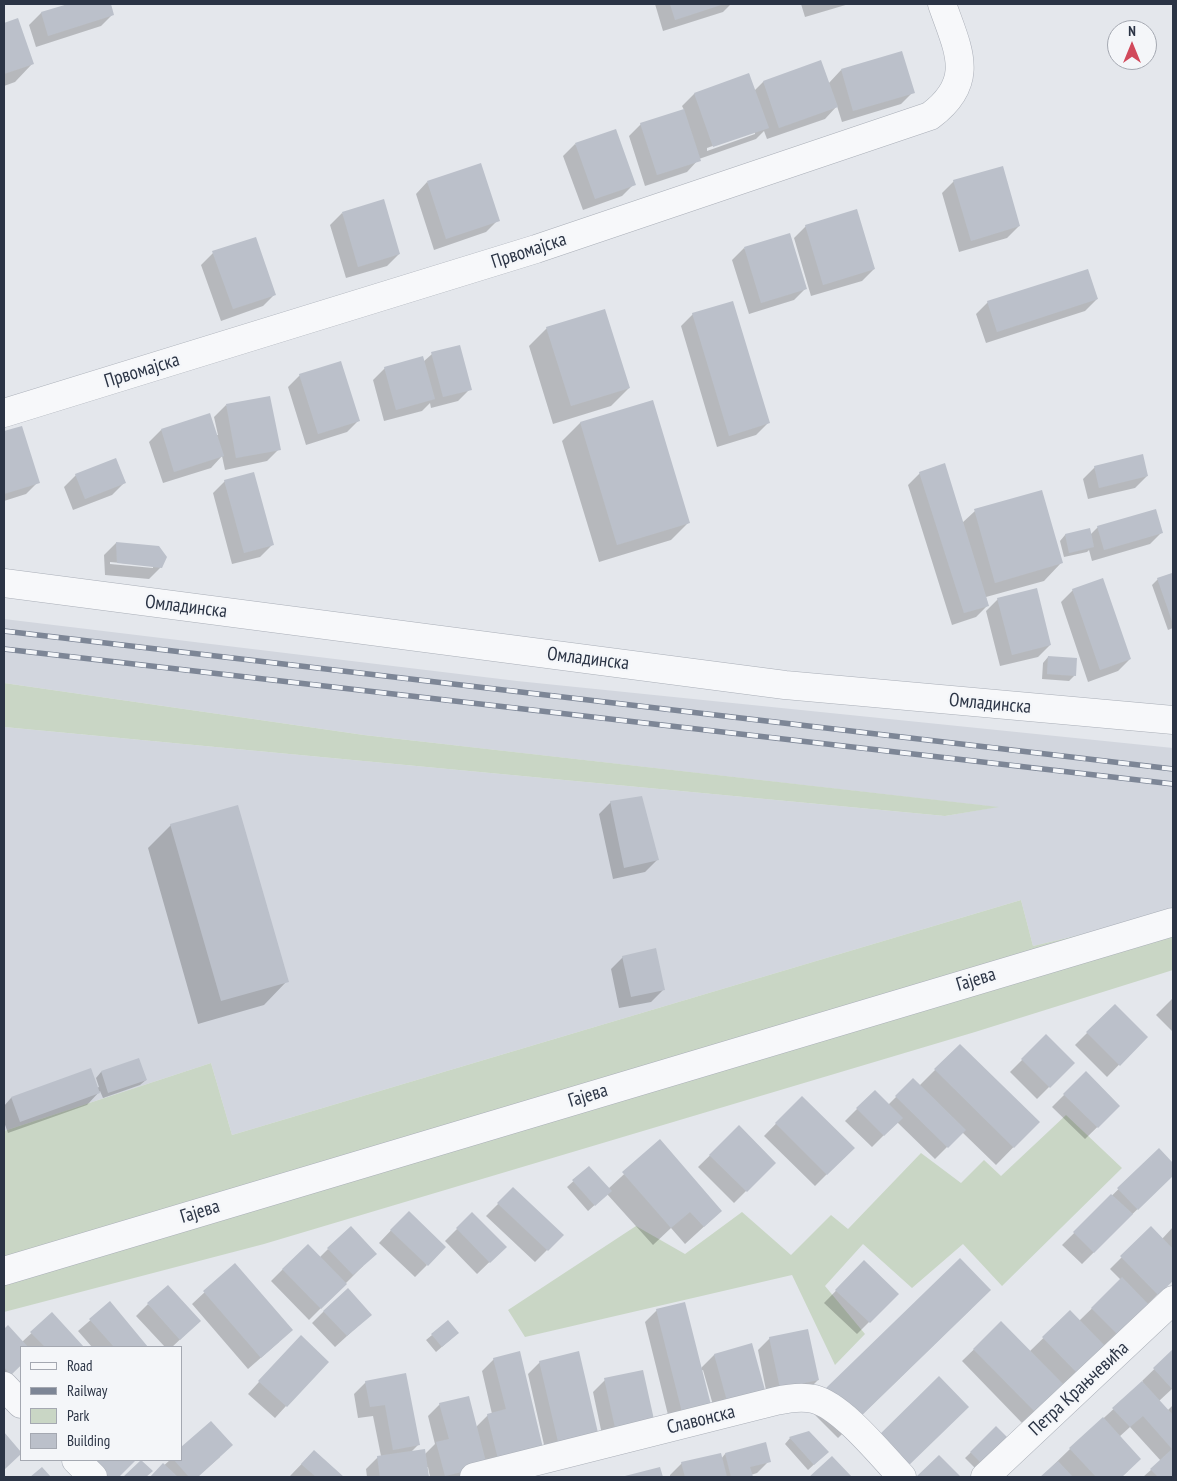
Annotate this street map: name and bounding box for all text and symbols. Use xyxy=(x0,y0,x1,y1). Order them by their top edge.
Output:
north arrow xyxy=(1107,20,1157,70)
text: N xyxy=(1128,22,1136,40)
street label: Првомајска xyxy=(489,228,569,274)
street label: Првомајска xyxy=(102,349,182,393)
street label: Омладинска xyxy=(144,591,228,623)
street label: Омладинска xyxy=(546,643,630,675)
street label: Омладинска xyxy=(948,689,1032,719)
street label: Гајева xyxy=(954,963,998,997)
street label: Гајева xyxy=(566,1079,610,1113)
street label: Гајева xyxy=(178,1195,222,1229)
street label: Петра Крањчевића xyxy=(1024,1337,1134,1441)
legend xyxy=(20,1346,182,1461)
text: Road xyxy=(67,1356,93,1375)
text: Railway xyxy=(67,1381,107,1400)
street label: Славонска xyxy=(665,1401,737,1439)
text: Park xyxy=(67,1406,89,1425)
text: Building xyxy=(67,1431,110,1450)

